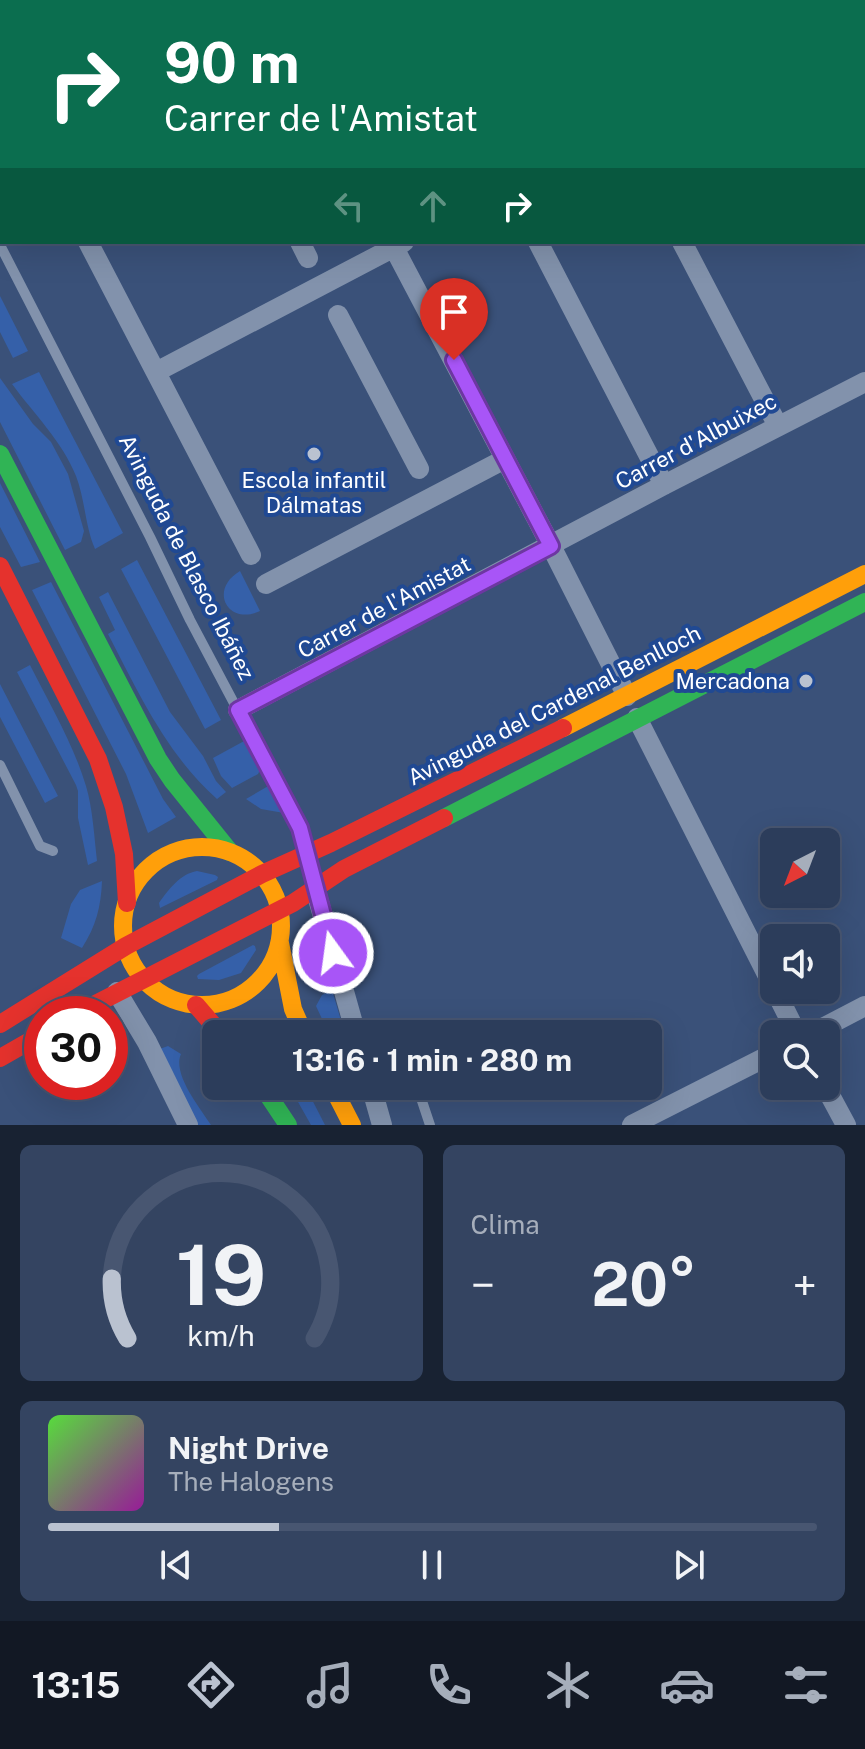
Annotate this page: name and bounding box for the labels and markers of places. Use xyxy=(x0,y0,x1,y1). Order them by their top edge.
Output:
pin xyxy=(420,278,488,360)
marker: Escola infantil Dálmatas xyxy=(305,445,323,463)
place label: Escola infantil Dálmatas xyxy=(242,467,386,518)
place label: Mercadona xyxy=(675,668,790,694)
marker: Mercadona xyxy=(797,672,815,690)

